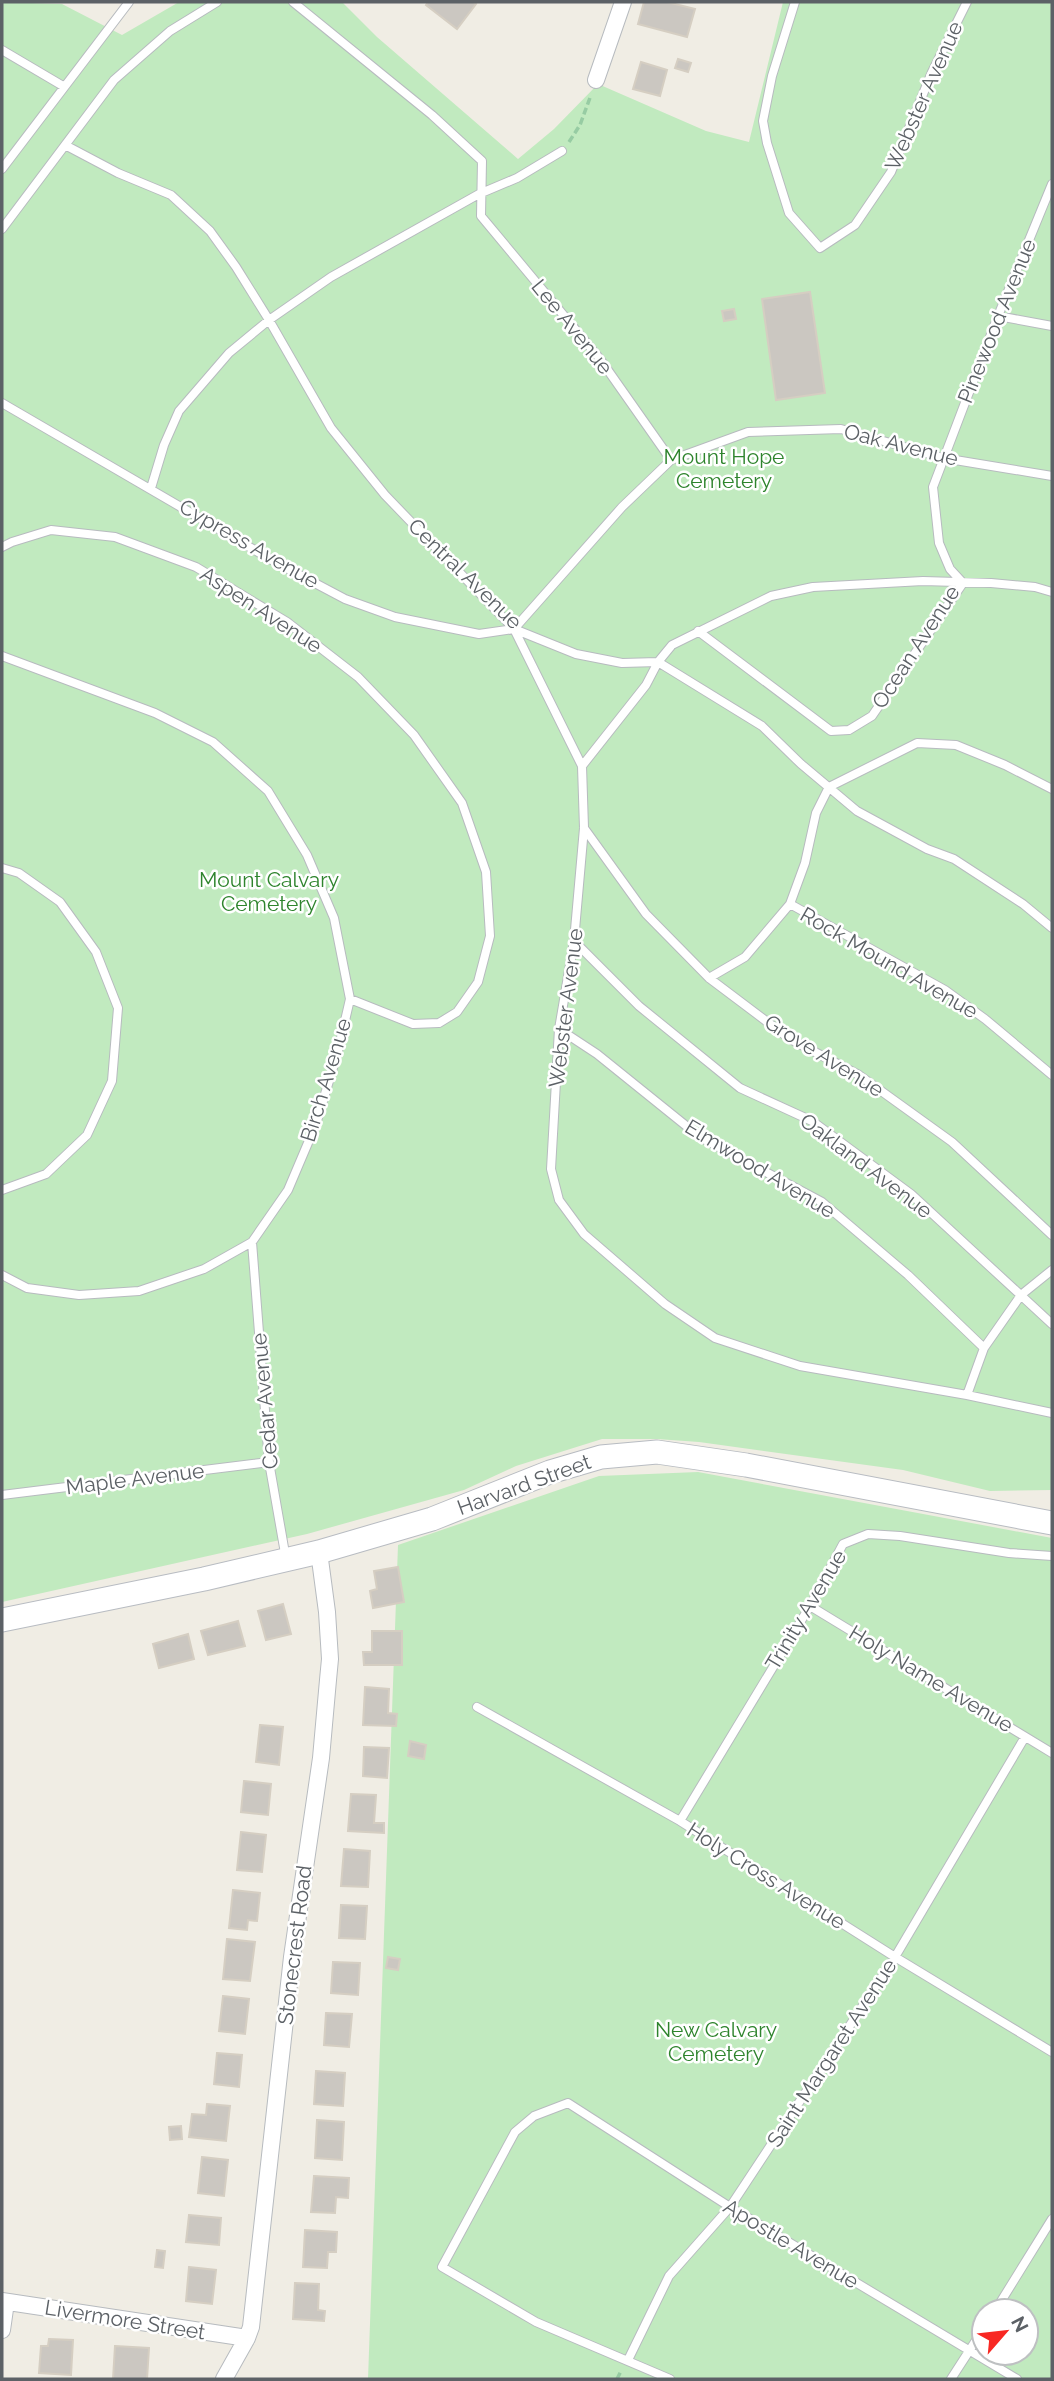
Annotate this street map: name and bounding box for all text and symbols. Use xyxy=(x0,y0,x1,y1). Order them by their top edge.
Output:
street label: Webster Avenue xyxy=(879,17,968,174)
street label: Pinewood Avenue xyxy=(952,235,1041,407)
street label: Lee Avenue xyxy=(526,274,618,379)
street label: Oak Avenue xyxy=(841,418,961,471)
park label: Mount Hope Cemetery xyxy=(664,444,784,493)
street label: Cypress Avenue xyxy=(175,494,323,594)
street label: Central Avenue xyxy=(403,513,527,634)
street label: Aspen Avenue xyxy=(196,561,327,658)
street label: Ocean Avenue xyxy=(867,581,965,713)
park label: Mount Calvary Cemetery xyxy=(199,867,339,916)
street label: Rock Mound Avenue xyxy=(796,902,982,1024)
street label: Webster Avenue xyxy=(543,927,588,1089)
street label: Grove Avenue xyxy=(760,1009,888,1102)
street label: Birch Avenue xyxy=(295,1015,356,1145)
street label: Oakland Avenue xyxy=(795,1108,937,1223)
street label: Elmwood Avenue xyxy=(681,1114,840,1223)
street label: Cedar Avenue xyxy=(246,1332,283,1470)
street label: Harvard Street xyxy=(454,1449,594,1520)
street label: Maple Avenue xyxy=(64,1458,206,1499)
street label: Trinity Avenue xyxy=(760,1545,851,1674)
street label: Holy Name Avenue xyxy=(845,1620,1018,1737)
street label: Holy Cross Avenue xyxy=(682,1817,850,1934)
street label: Stonecrest Road xyxy=(272,1864,317,2026)
street label: Saint Margaret Avenue xyxy=(761,1954,902,2151)
park label: New Calvary Cemetery xyxy=(655,2017,777,2066)
street label: Apostle Avenue xyxy=(719,2193,863,2294)
street label: Livermore Street xyxy=(43,2294,207,2345)
north arrow xyxy=(970,2297,1040,2367)
text: N xyxy=(1007,2312,1033,2336)

